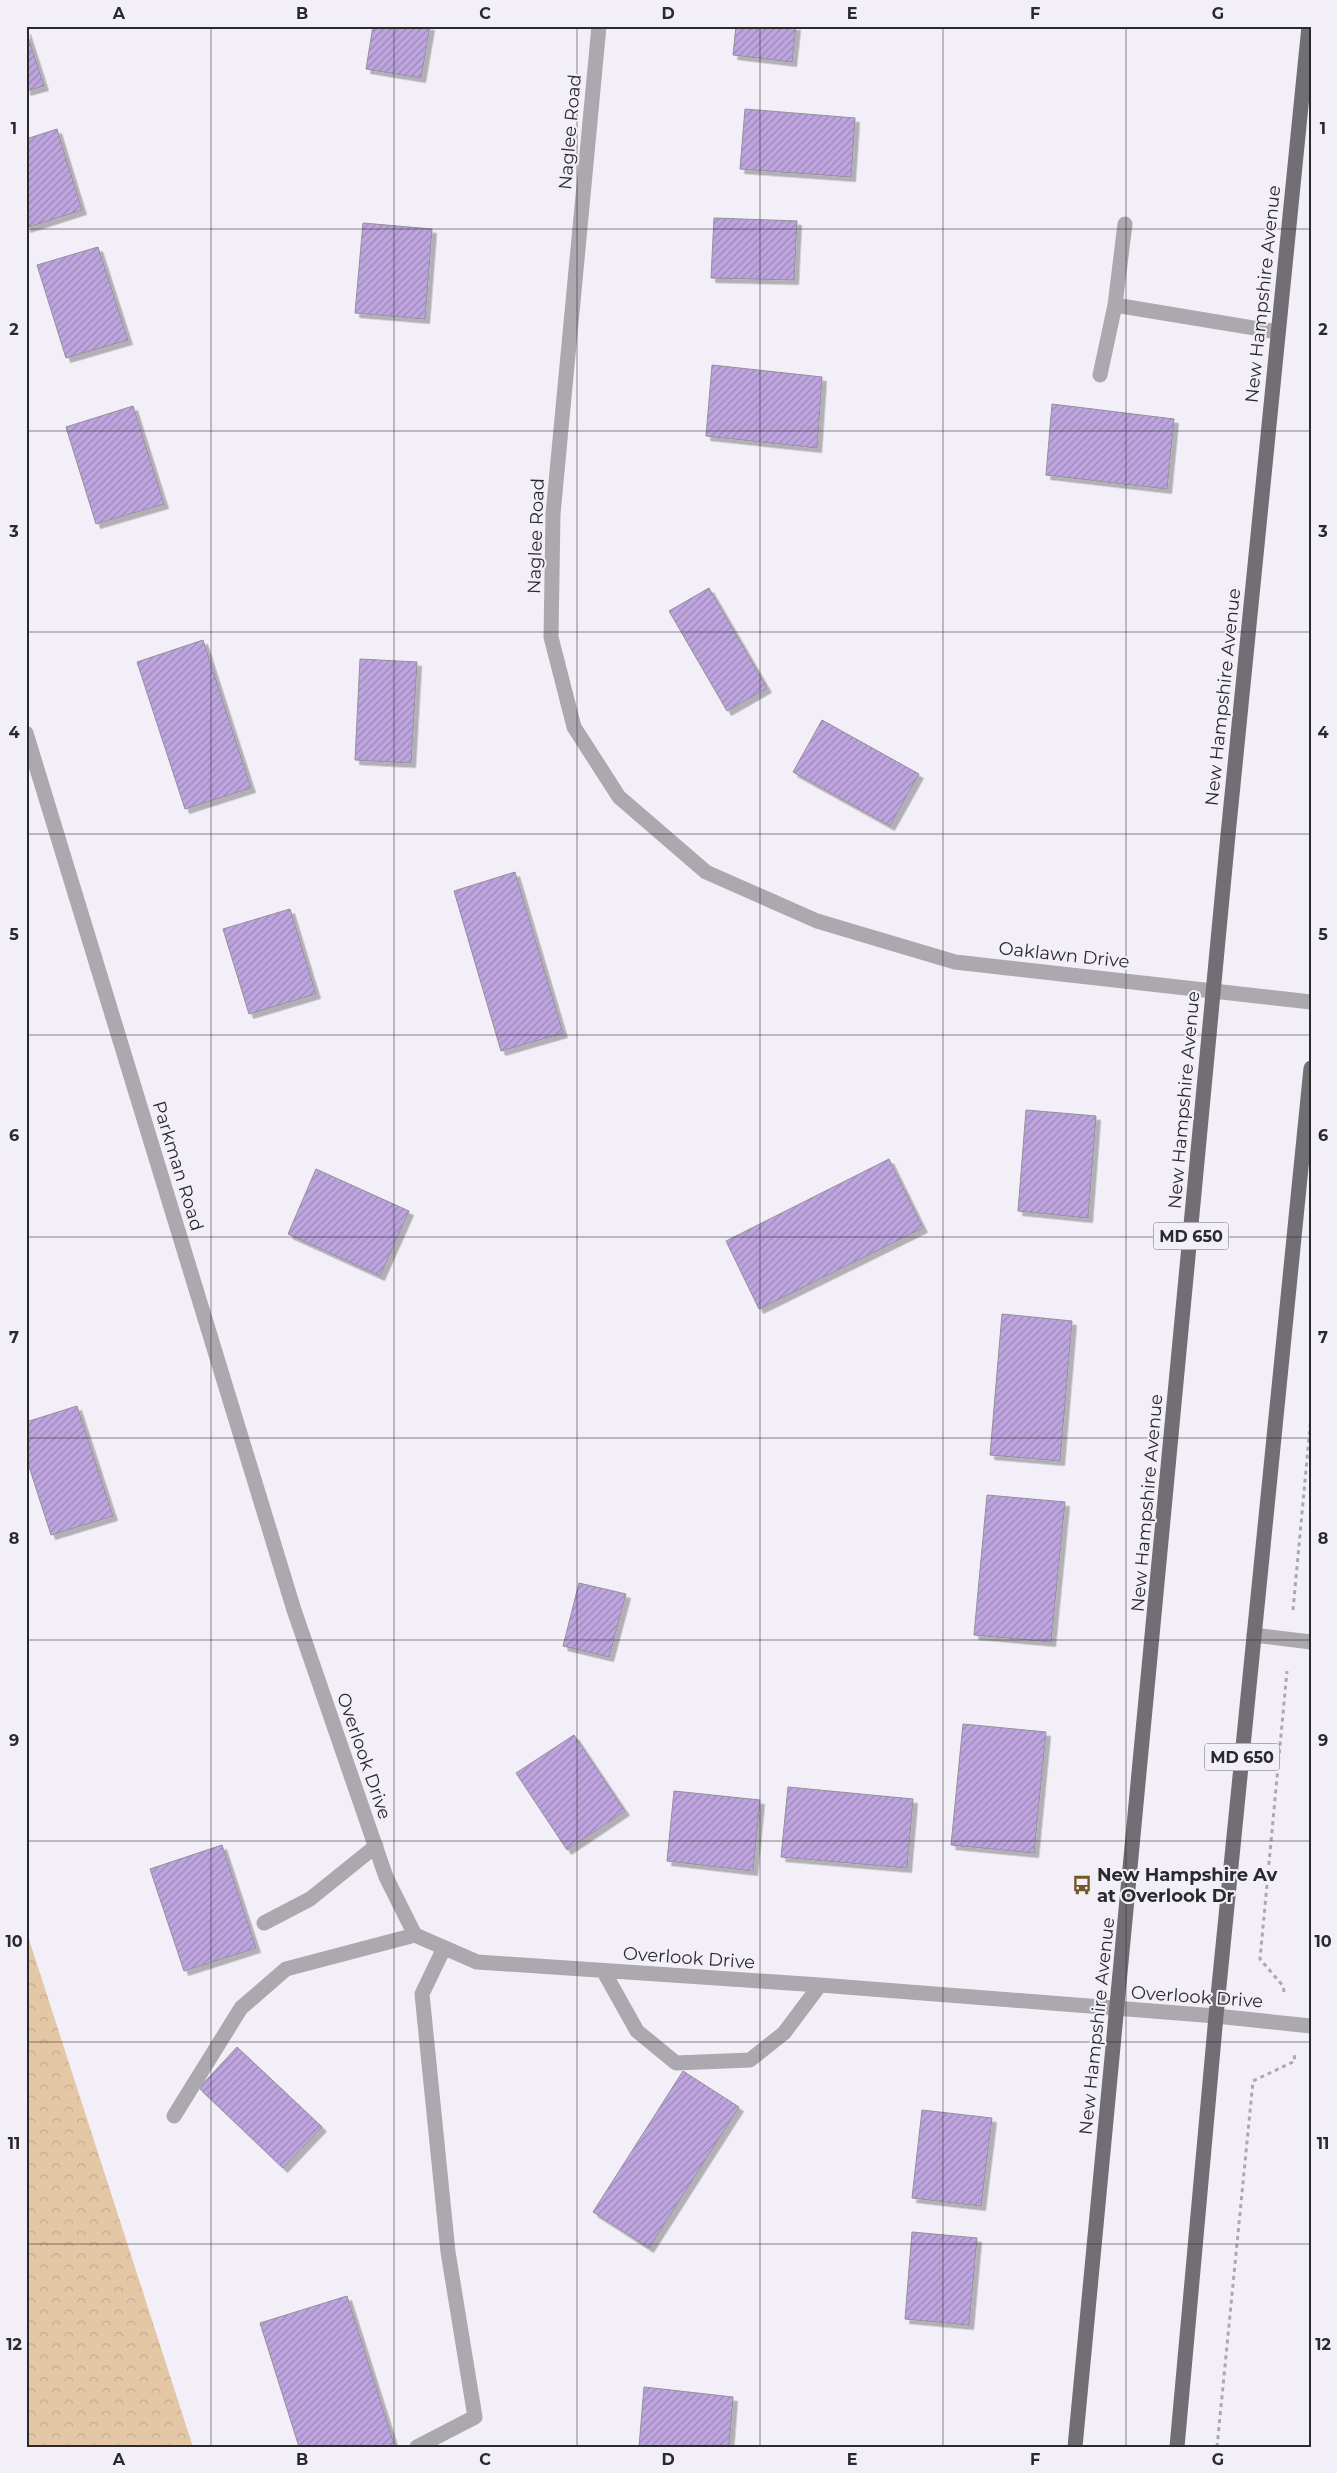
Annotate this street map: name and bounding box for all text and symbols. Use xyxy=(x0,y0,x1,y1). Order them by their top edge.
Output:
text: A xyxy=(112,4,126,23)
text: B xyxy=(296,4,308,23)
text: C xyxy=(479,4,491,23)
text: D xyxy=(661,4,675,23)
text: E xyxy=(847,4,857,23)
text: F xyxy=(1030,4,1040,23)
text: G xyxy=(1212,4,1224,23)
street label: Naglee Road xyxy=(554,73,586,191)
text: 1 xyxy=(11,119,17,138)
text: 1 xyxy=(1320,119,1326,138)
street label: New Hampshire Avenue xyxy=(1241,184,1285,404)
text: 2 xyxy=(9,320,19,339)
text: 2 xyxy=(1318,320,1328,339)
street label: Naglee Road xyxy=(523,478,549,594)
text: 3 xyxy=(8,522,19,541)
text: 3 xyxy=(1317,522,1328,541)
street label: New Hampshire Avenue xyxy=(1201,587,1245,807)
text: 4 xyxy=(8,723,20,742)
text: 4 xyxy=(1317,723,1329,742)
text: 5 xyxy=(9,925,19,944)
text: 5 xyxy=(1318,925,1328,944)
street label: Oaklawn Drive xyxy=(997,937,1131,973)
street label: New Hampshire Avenue xyxy=(1164,990,1204,1210)
street label: Parkman Road xyxy=(148,1098,208,1234)
text: 6 xyxy=(9,1126,19,1145)
text: 6 xyxy=(1318,1126,1328,1145)
road number: MD 650 xyxy=(1154,1222,1228,1250)
text: 7 xyxy=(9,1328,19,1347)
text: 7 xyxy=(1318,1328,1328,1347)
street label: New Hampshire Avenue xyxy=(1127,1393,1167,1613)
text: 8 xyxy=(9,1529,19,1548)
text: 8 xyxy=(1318,1529,1328,1548)
street label: Overlook Drive xyxy=(332,1690,396,1822)
text: 9 xyxy=(9,1731,19,1750)
text: 9 xyxy=(1318,1731,1328,1750)
road number: MD 650 xyxy=(1204,1744,1280,1770)
place label: New Hampshire Av at Overlook Dr xyxy=(1097,1864,1277,1907)
bus stop icon: New Hampshire Av at Overlook Dr xyxy=(1071,1874,1093,1896)
street label: New Hampshire Avenue xyxy=(1075,1916,1119,2136)
text: 10 xyxy=(5,1932,23,1951)
text: 10 xyxy=(1314,1932,1332,1951)
street label: Overlook Drive xyxy=(622,1942,756,1974)
street label: Overlook Drive xyxy=(1130,1981,1264,2013)
text: 11 xyxy=(8,2134,20,2153)
text: 11 xyxy=(1317,2134,1329,2153)
text: 12 xyxy=(6,2335,22,2354)
text: 12 xyxy=(1315,2335,1331,2354)
text: A xyxy=(112,2450,126,2469)
text: B xyxy=(296,2450,308,2469)
text: C xyxy=(479,2450,491,2469)
text: D xyxy=(661,2450,675,2469)
text: E xyxy=(847,2450,857,2469)
text: F xyxy=(1030,2450,1040,2469)
text: G xyxy=(1212,2450,1224,2469)

